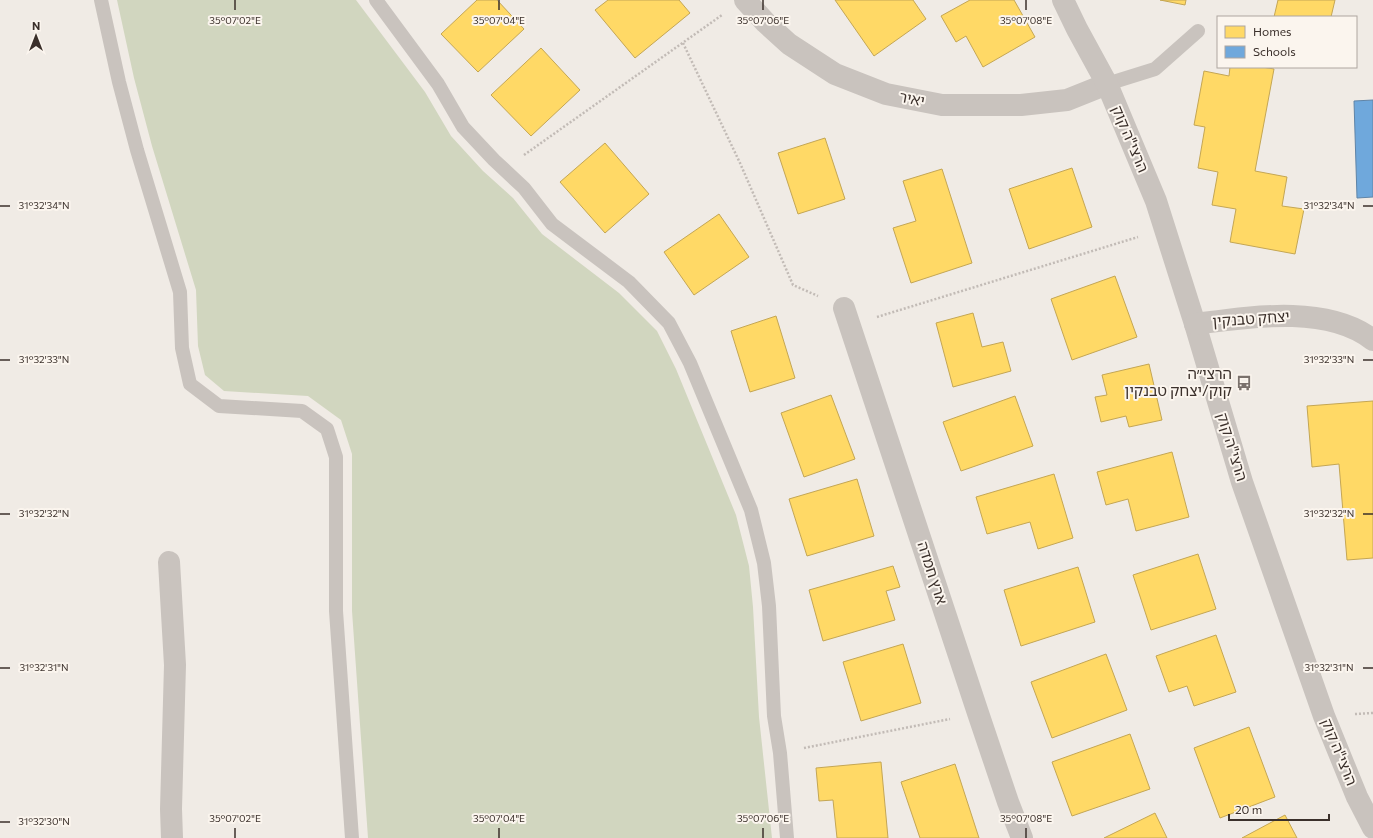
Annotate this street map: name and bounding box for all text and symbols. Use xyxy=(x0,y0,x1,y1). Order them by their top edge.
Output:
text: 35°07'02"E xyxy=(209,14,261,26)
text: 35°07'04"E xyxy=(473,14,525,26)
text: 35°07'06"E xyxy=(737,14,789,26)
text: 35°07'08"E xyxy=(1000,14,1052,26)
north arrow xyxy=(16,16,56,56)
legend xyxy=(1217,16,1357,68)
text: N xyxy=(32,19,40,32)
text: Homes xyxy=(1253,24,1291,38)
text: Schools xyxy=(1253,44,1296,58)
street label: יאיר xyxy=(898,87,926,109)
street label: הרצי"ה קוק xyxy=(1109,102,1153,175)
text: 31°32'34"N xyxy=(19,199,69,211)
text: 31°32'34"N xyxy=(1304,199,1354,211)
street label: יצחק טבנקין xyxy=(1212,306,1290,330)
text: 31°32'33"N xyxy=(19,353,69,365)
text: 31°32'33"N xyxy=(1304,353,1354,365)
place label: הרצי״ה קוק/יצחק טבנקין xyxy=(1124,364,1232,399)
bus stop icon: הרצי״ה קוק/יצחק טבנקין xyxy=(1235,374,1253,392)
street label: הרצי"ה קוק xyxy=(1214,410,1252,483)
text: 31°32'32"N xyxy=(19,507,69,519)
text: 31°32'32"N xyxy=(1304,507,1354,519)
street label: ארץ חמדה xyxy=(914,539,952,606)
text: 31°32'31"N xyxy=(19,661,69,673)
text: 31°32'31"N xyxy=(1304,661,1354,673)
street label: הרצי"ה קוק xyxy=(1318,715,1362,788)
scale bar xyxy=(1229,796,1329,822)
text: 20 m xyxy=(1235,802,1262,816)
text: 35°07'02"E xyxy=(209,812,261,824)
text: 35°07'04"E xyxy=(473,812,525,824)
text: 35°07'06"E xyxy=(737,812,789,824)
text: 35°07'08"E xyxy=(1000,812,1052,824)
text: 31°32'30"N xyxy=(18,815,70,827)

